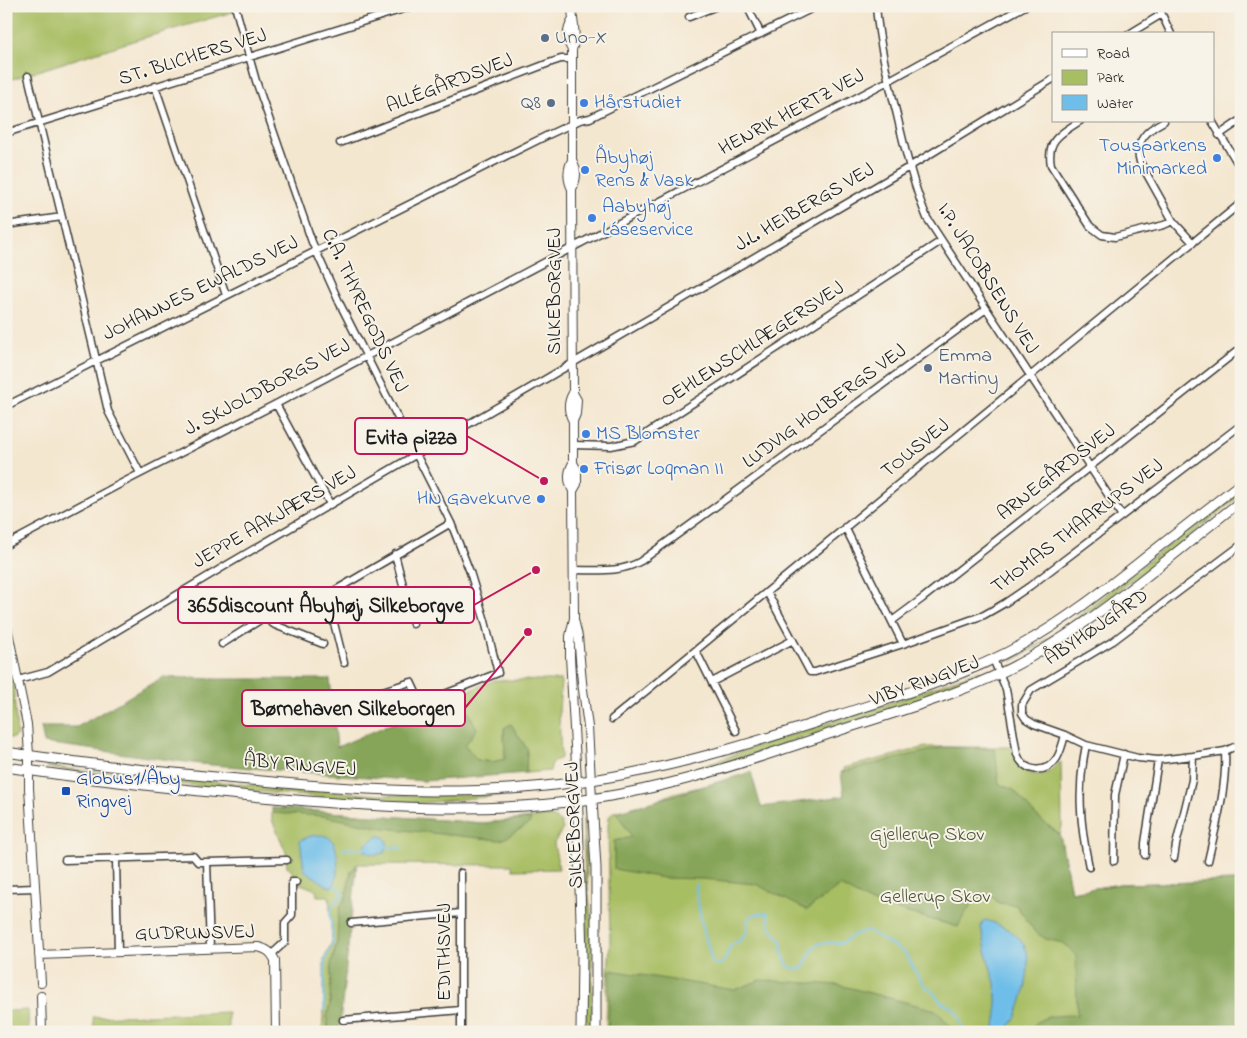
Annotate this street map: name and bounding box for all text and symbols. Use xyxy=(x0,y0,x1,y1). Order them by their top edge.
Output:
street label: ST. BLICHERS VEJ xyxy=(115,22,271,94)
place label: Uno-X xyxy=(555,24,607,53)
marker: Uno-X xyxy=(539,32,551,44)
legend xyxy=(1052,32,1214,122)
text: Road xyxy=(1097,43,1130,65)
street label: ALLÉGÅRDSVEJ xyxy=(382,46,518,122)
street label: HENRIK HERTZ VEJ xyxy=(714,62,870,164)
text: Park xyxy=(1097,67,1125,89)
place label: Q8 xyxy=(521,89,541,118)
place label: Hårstudiet xyxy=(594,89,682,118)
text: Water xyxy=(1097,93,1133,115)
marker: Q8 xyxy=(545,97,557,109)
marker: Hårstudiet xyxy=(578,97,590,109)
place label: Tousparkens Minimarked xyxy=(1099,132,1207,184)
place label: Åbyhøj Rens & Vask xyxy=(595,144,694,196)
marker: Tousparkens Minimarked xyxy=(1211,152,1223,164)
street label: J.L. HEIBERGS VEJ xyxy=(730,156,880,260)
marker: Åbyhøj Rens & Vask xyxy=(579,164,591,176)
place label: Aabyhøj Láseservice xyxy=(602,193,693,245)
street label: I.P. JACOBSENS VEJ xyxy=(929,198,1045,360)
marker: Aabyhøj Láseservice xyxy=(586,212,598,224)
street label: C.A. THYREGODS VEJ xyxy=(313,224,415,398)
street label: SILKEBORGVEJ xyxy=(541,227,570,355)
street label: JOHANNES EWALDS VEJ xyxy=(98,229,304,349)
street label: OEHLENSCHLÆGERSVEJ xyxy=(655,275,851,415)
street label: J. SKJOLDBORGS VEJ xyxy=(180,332,356,444)
street label: LUDVIG HOLBERGS VEJ xyxy=(737,337,913,477)
place label: Emma Martiny xyxy=(938,342,998,394)
marker: Emma Martiny xyxy=(922,362,934,374)
street label: TOUSVEJ xyxy=(875,412,957,486)
street label: ARNEGÅRDSVEJ xyxy=(991,417,1123,529)
callout: Evita pizza xyxy=(355,418,467,454)
place label: MS Blomster xyxy=(596,420,700,449)
text: Evita pizza xyxy=(365,424,457,454)
marker: MS Blomster xyxy=(580,428,592,440)
street label: THOMAS THAARUPS VEJ xyxy=(986,452,1170,602)
place label: Frisør Loqman II xyxy=(593,455,724,484)
street label: JEPPE AAKJÆRS VEJ xyxy=(187,459,363,577)
marker: Frisør Loqman II xyxy=(578,463,590,475)
place label: HN Gavekurve xyxy=(417,485,531,514)
marker: HN Gavekurve xyxy=(535,493,547,505)
street label: ÅBYHØJGÅRD xyxy=(1039,582,1155,674)
callout: 365discount Åbyhøj, Silkeborgve xyxy=(178,587,474,623)
text: 365discount Åbyhøj, Silkeborgve xyxy=(187,590,464,624)
street label: VIBY RINGVEJ xyxy=(865,649,984,716)
callout: Børnehaven Silkeborgen xyxy=(242,690,465,726)
text: Børnehaven Silkeborgen xyxy=(250,695,455,727)
street label: ÅBY RINGVEJ xyxy=(242,747,358,785)
street label: SILKEBORGVEJ xyxy=(558,761,592,889)
place label: Globus1/Åby Ringvej xyxy=(76,765,180,818)
marker: Globus1/Åby Ringvej xyxy=(60,785,72,797)
park label: Gjellerup Skov xyxy=(870,821,984,850)
park label: Gellerup Skov xyxy=(880,883,990,912)
street label: EDITHSVEJ xyxy=(431,903,460,1001)
street label: GUDRUNSVEJ xyxy=(135,918,255,950)

